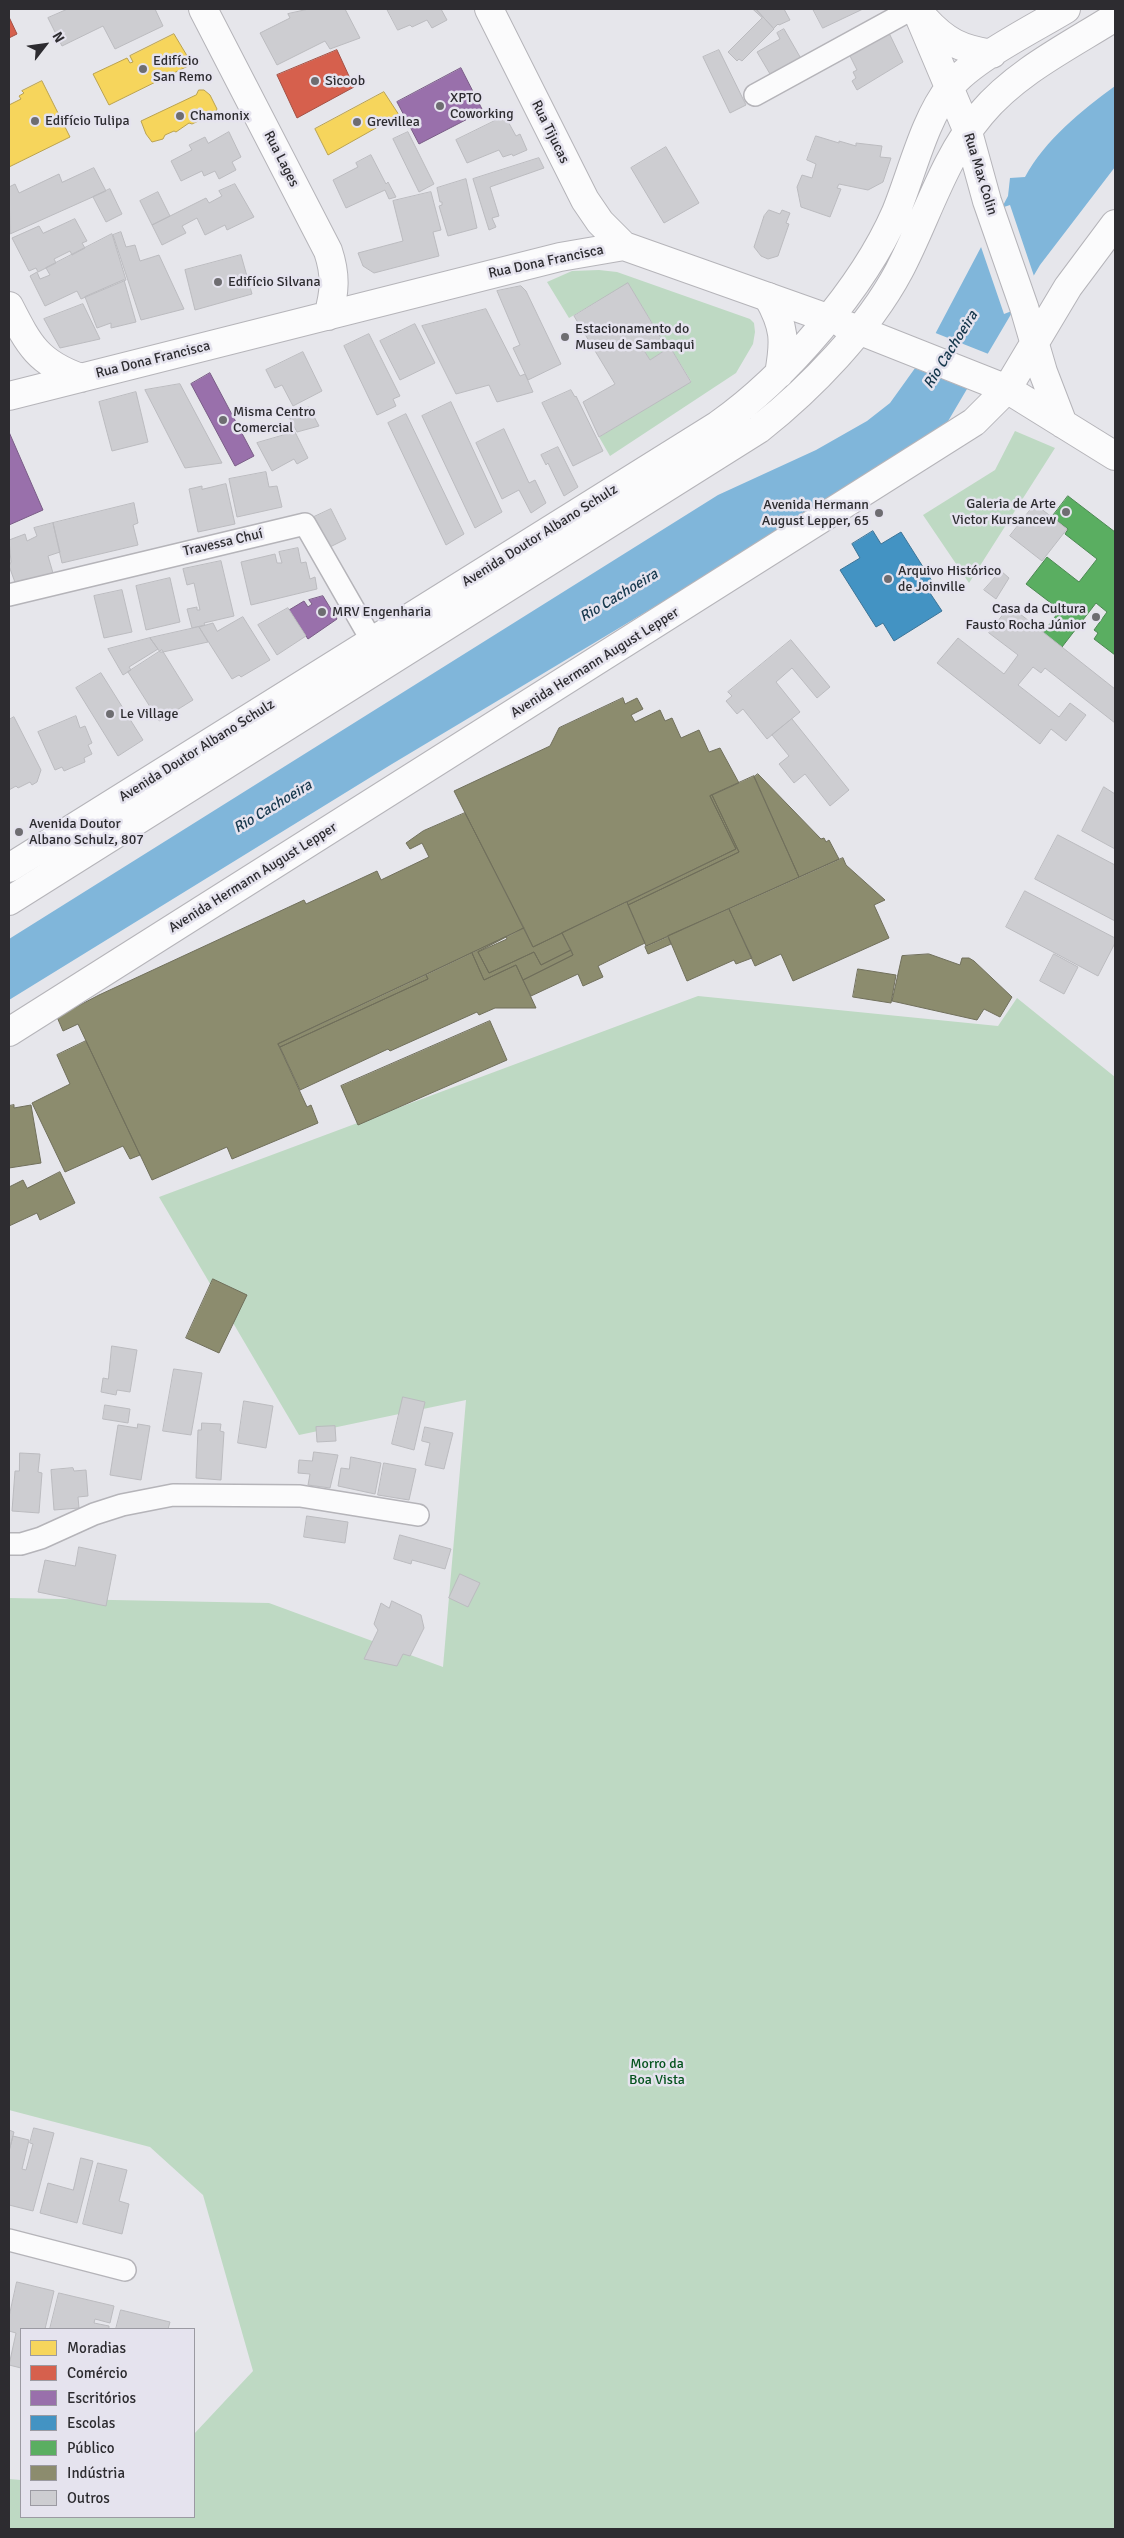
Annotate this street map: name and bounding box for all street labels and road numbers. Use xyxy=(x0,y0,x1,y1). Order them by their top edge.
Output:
street label: Rua Tijucas xyxy=(528,98,572,166)
street label: Rua Lages xyxy=(260,128,302,190)
street label: Rua Max Colin xyxy=(960,131,1000,217)
street label: Rua Dona Francisca xyxy=(487,242,605,282)
street label: Rua Dona Francisca xyxy=(94,338,212,382)
street label: Avenida Doutor Albano Schulz xyxy=(459,481,621,591)
street label: Travessa Chuí xyxy=(182,526,264,560)
street label: Avenida Hermann August Lepper xyxy=(508,604,682,722)
street label: Avenida Doutor Albano Schulz xyxy=(116,696,278,806)
street label: Avenida Hermann August Lepper xyxy=(166,819,340,937)

